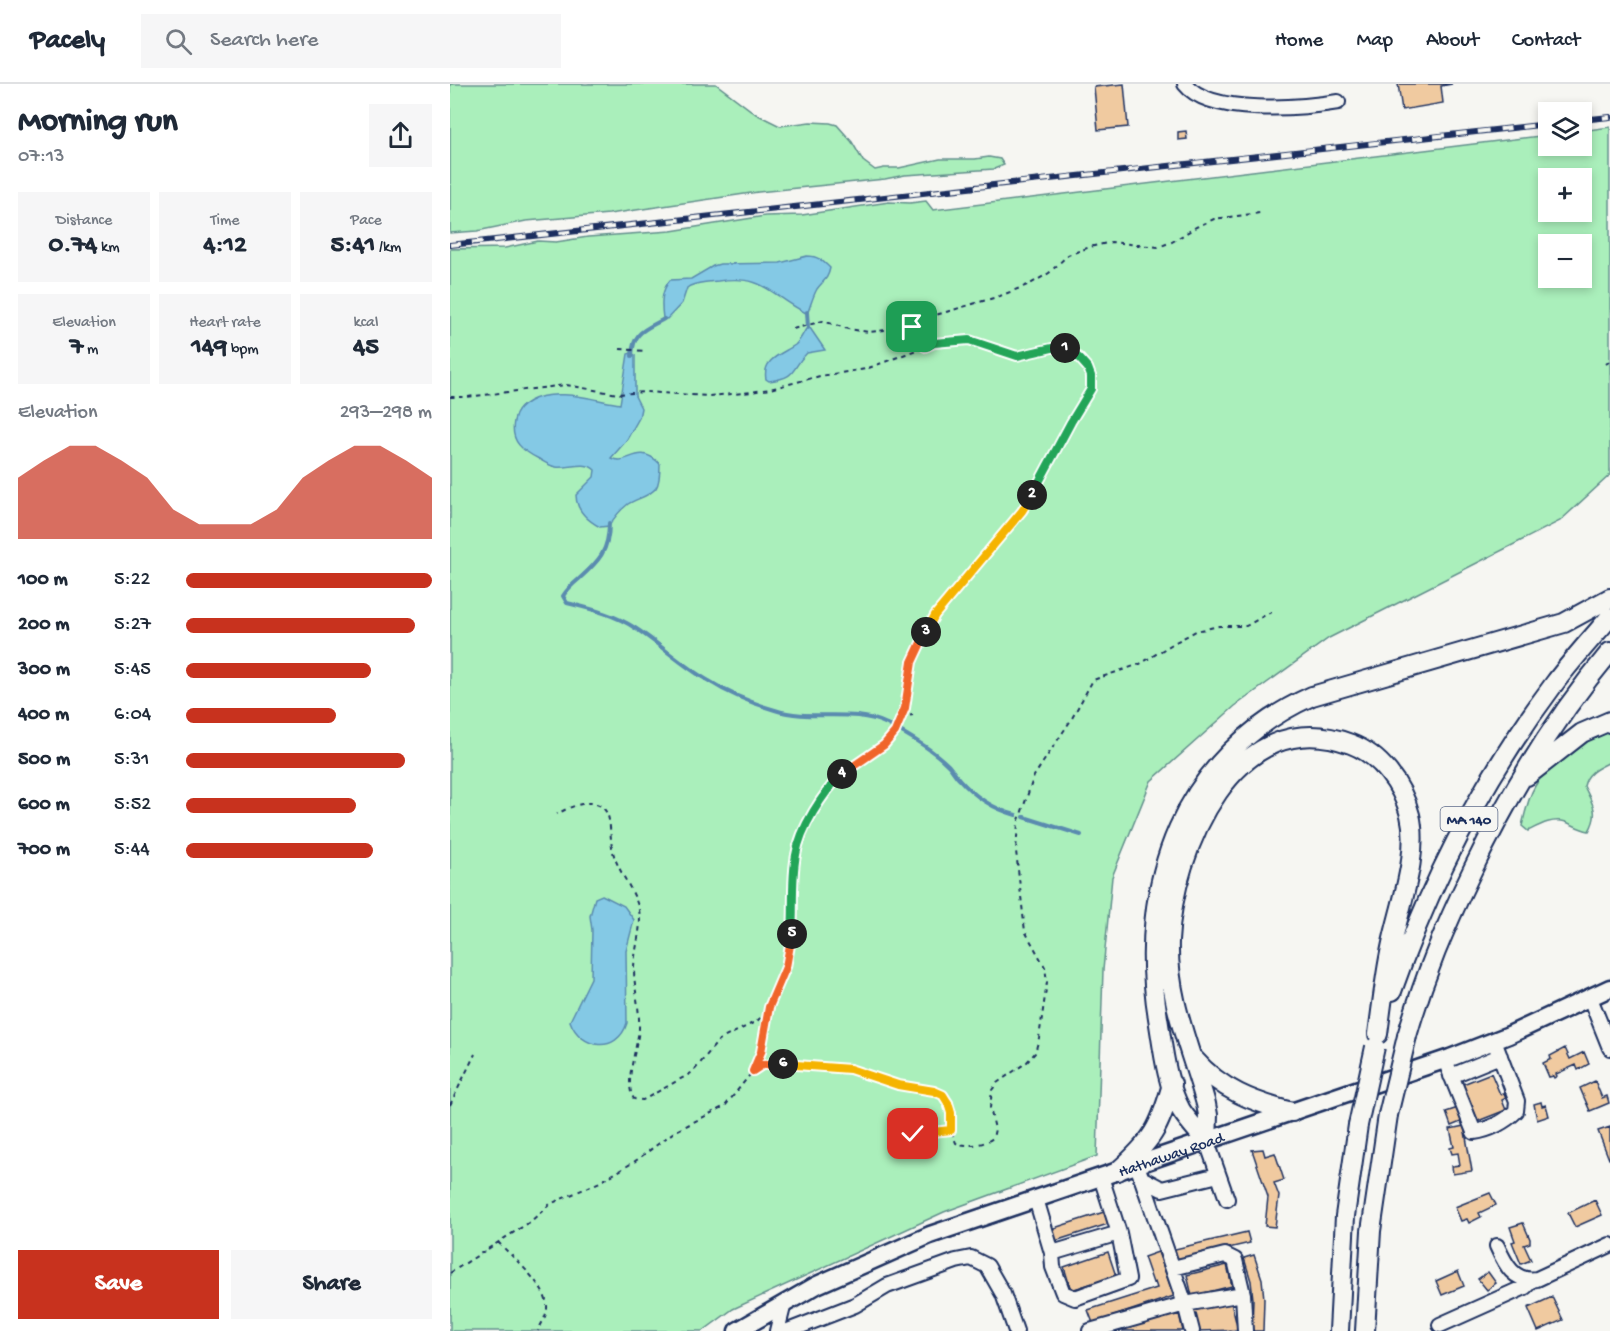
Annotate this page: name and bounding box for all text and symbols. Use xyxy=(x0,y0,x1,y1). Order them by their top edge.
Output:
search box xyxy=(141,14,561,68)
text: Pacely xyxy=(30,25,105,58)
icon: search xyxy=(162,25,195,58)
text: Search here xyxy=(210,28,318,54)
text: Home xyxy=(1275,29,1323,54)
text: Map xyxy=(1356,29,1393,54)
text: About xyxy=(1426,29,1479,54)
text: Contact xyxy=(1512,29,1580,54)
map controls xyxy=(1538,102,1592,288)
button: layers xyxy=(1538,102,1592,156)
text: Morning run xyxy=(18,104,178,142)
button: share xyxy=(369,104,432,167)
text: 07:13 xyxy=(18,146,65,169)
button: + xyxy=(1538,168,1592,222)
text: Distance xyxy=(56,212,112,231)
text: Time xyxy=(210,212,240,231)
text: Pace xyxy=(350,212,382,231)
text: 0.74 xyxy=(48,231,97,262)
text: 4:12 xyxy=(203,231,247,262)
text: 5:41 xyxy=(331,231,375,262)
button: − xyxy=(1538,234,1592,288)
text: km xyxy=(97,239,120,258)
text: /km xyxy=(375,239,401,258)
pin xyxy=(886,301,937,352)
icon: arrive xyxy=(895,310,928,343)
text: Elevation xyxy=(52,314,116,333)
text: Heart rate xyxy=(189,314,261,333)
text: kcal xyxy=(354,314,378,333)
text: 7 xyxy=(70,333,83,364)
text: 149 xyxy=(191,333,227,364)
text: 45 xyxy=(353,333,379,364)
pin: 1 xyxy=(1050,333,1080,363)
text: 1 xyxy=(1062,338,1068,357)
text: m xyxy=(83,341,98,360)
text: bpm xyxy=(227,341,259,360)
text: Elevation xyxy=(18,402,98,425)
text: 293–298 m xyxy=(340,402,432,425)
pin: 2 xyxy=(1017,480,1047,510)
text: 2 xyxy=(1028,485,1036,504)
text: 100 m xyxy=(18,569,68,592)
text: 5:22 xyxy=(114,569,150,592)
text: 200 m xyxy=(18,614,69,637)
text: 5:27 xyxy=(114,614,151,637)
pin: 3 xyxy=(911,617,941,647)
text: 3 xyxy=(922,622,930,641)
text: 300 m xyxy=(18,659,70,682)
text: 5:45 xyxy=(114,659,151,682)
text: 400 m xyxy=(18,704,69,727)
text: 6:04 xyxy=(114,704,151,727)
text: 500 m xyxy=(18,749,70,772)
text: 5:31 xyxy=(114,749,149,772)
pin: 4 xyxy=(827,759,857,789)
text: 4 xyxy=(838,764,846,783)
text: 600 m xyxy=(18,794,70,817)
text: 5:52 xyxy=(114,794,151,817)
road number: MA 140 xyxy=(1440,807,1498,831)
text: 700 m xyxy=(18,839,70,862)
text: 5:44 xyxy=(114,839,150,862)
pin: 5 xyxy=(777,919,807,949)
text: 5 xyxy=(788,924,796,943)
pin: 6 xyxy=(768,1049,798,1079)
text: 6 xyxy=(779,1054,787,1073)
pin xyxy=(887,1108,938,1159)
icon: check xyxy=(896,1117,929,1150)
street label: Hathaway Road xyxy=(1117,1129,1228,1183)
button: Save xyxy=(18,1250,219,1319)
button: Share xyxy=(231,1250,432,1319)

